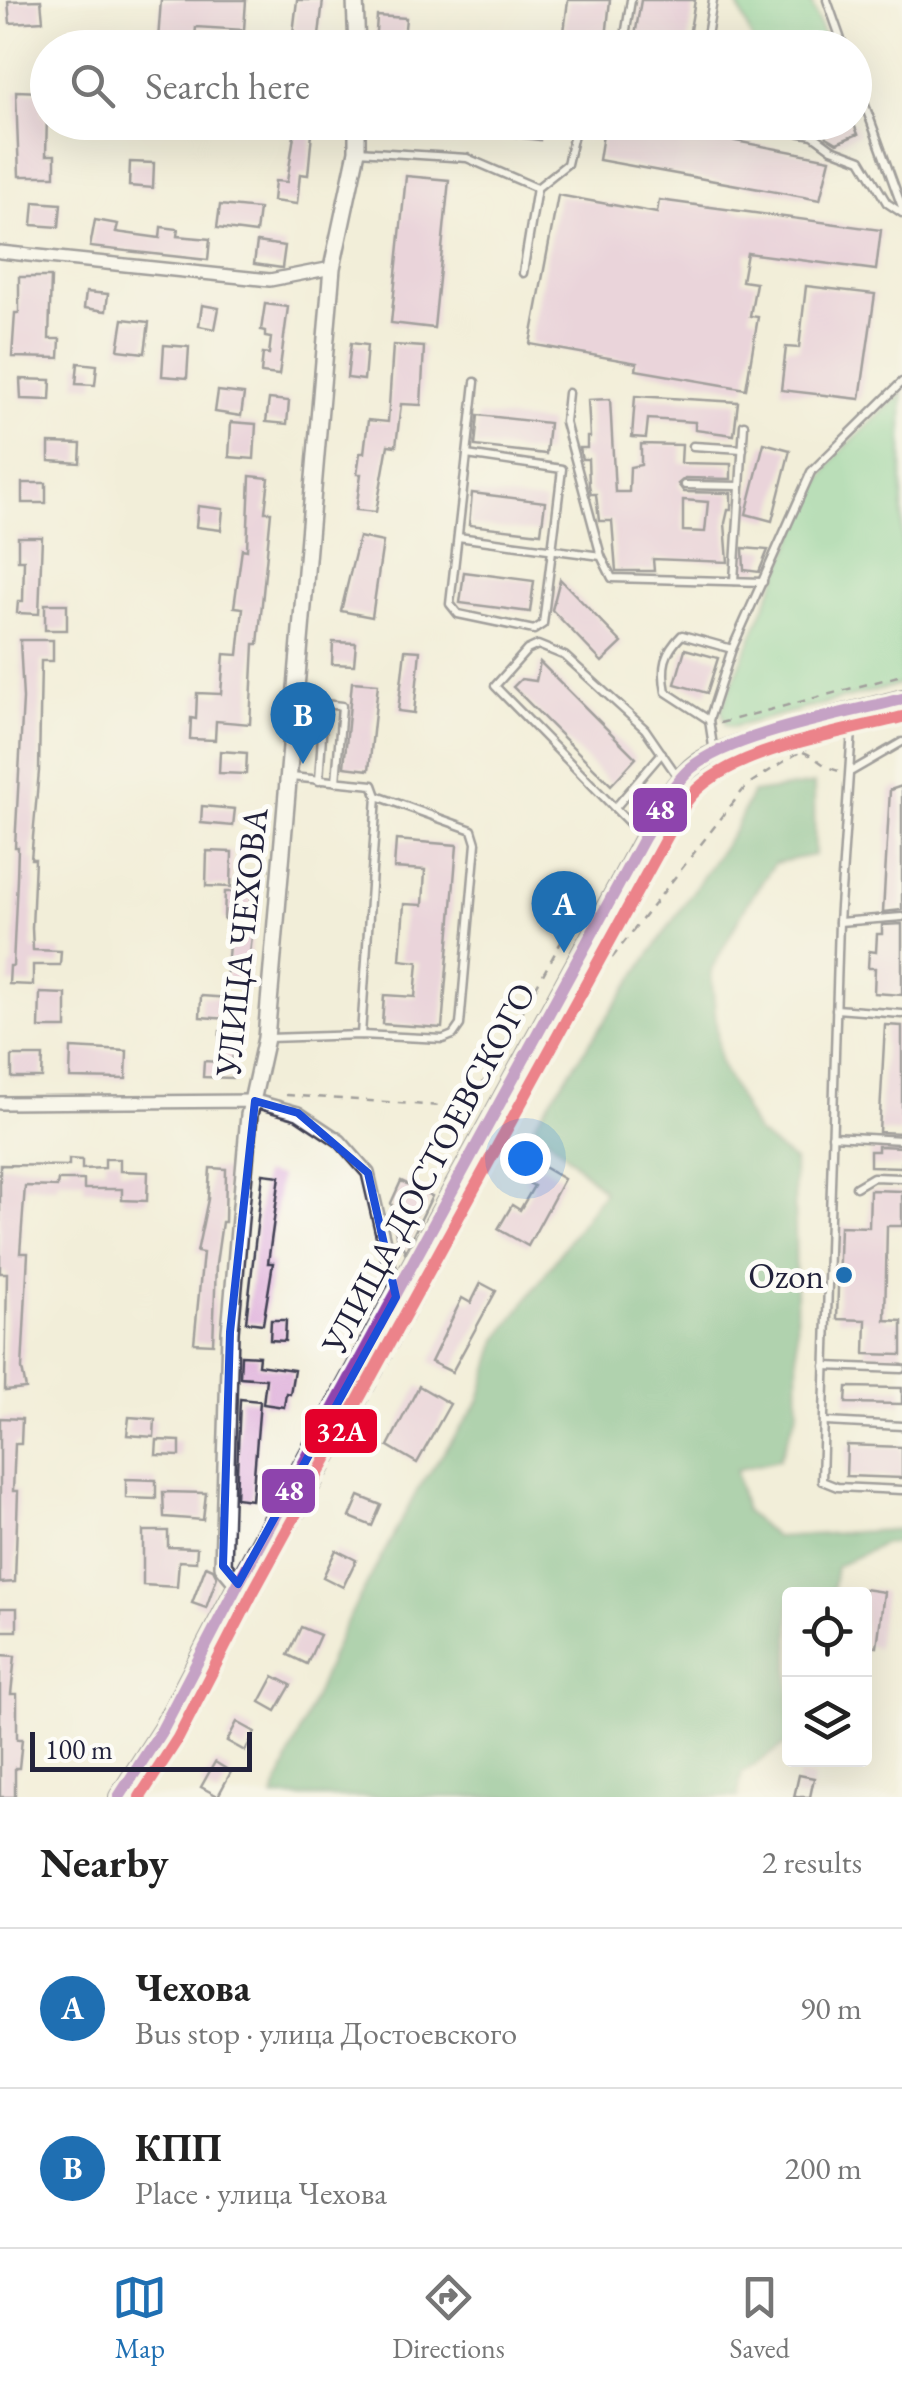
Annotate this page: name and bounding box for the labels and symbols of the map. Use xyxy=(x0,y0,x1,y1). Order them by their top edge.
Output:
pin: B xyxy=(270,682,336,764)
line badge: 48 xyxy=(631,786,689,834)
text: 48 xyxy=(645,791,675,827)
street label: УЛИЦА ЧЕХОВА xyxy=(204,805,278,1079)
pin: A xyxy=(532,870,596,953)
street label: УЛИЦА ДОСТОЕВСКОГО xyxy=(310,974,545,1362)
your location xyxy=(500,1133,551,1184)
place label: Ozon xyxy=(748,1253,824,1298)
marker: Ozon xyxy=(833,1264,855,1286)
line badge: 32A xyxy=(303,1407,379,1455)
text: 32A xyxy=(316,1413,367,1449)
line badge: 48 xyxy=(260,1467,317,1515)
text: 48 xyxy=(274,1472,304,1508)
scale bar xyxy=(30,1727,252,1772)

